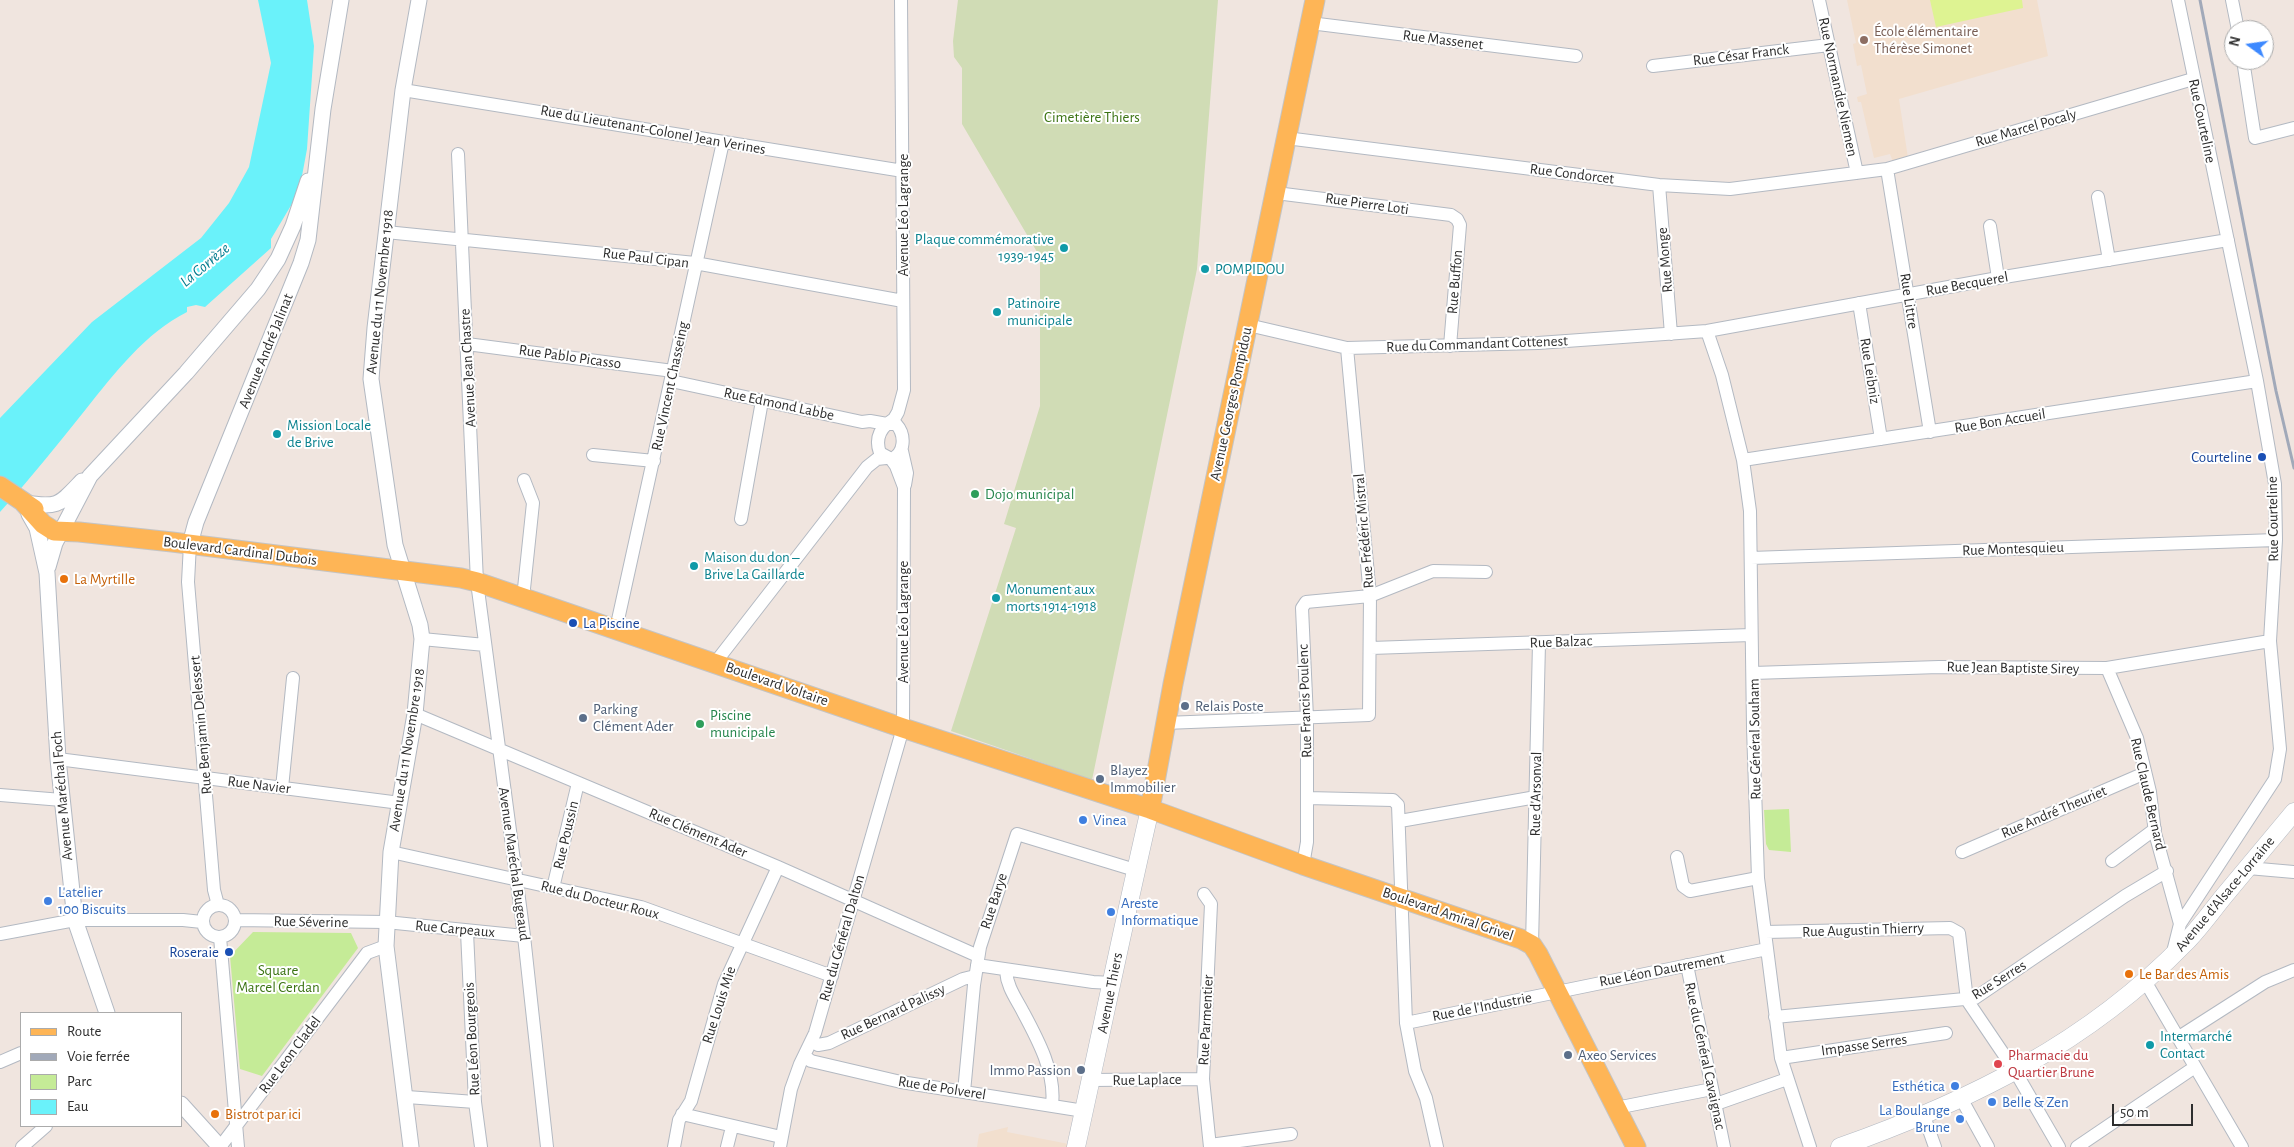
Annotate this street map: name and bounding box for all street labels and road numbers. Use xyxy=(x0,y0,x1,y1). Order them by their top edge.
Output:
street label: Rue Normandie Niemen xyxy=(1814,16,1862,158)
street label: Rue Massenet xyxy=(1402,26,1484,54)
street label: Rue César Franck xyxy=(1692,40,1790,70)
street label: Rue Courteline xyxy=(2184,77,2220,165)
street label: Rue du Lieutenant-Colonel Jean Verines xyxy=(539,101,767,159)
street label: Rue Marcel Pocaly xyxy=(1973,105,2079,151)
street label: Avenue Léo Lagrange xyxy=(894,154,912,276)
street label: Rue Condorcet xyxy=(1529,160,1615,188)
street label: Rue Pierre Loti xyxy=(1324,189,1410,219)
street label: Avenue du 11 Novembre 1918 xyxy=(362,209,398,375)
street label: Rue Monge xyxy=(1653,226,1677,294)
street label: Rue Paul Cipan xyxy=(602,244,690,272)
street label: Rue Buffon xyxy=(1443,249,1467,315)
street label: Rue Becquerel xyxy=(1924,268,2010,300)
street label: Rue Littre xyxy=(1896,272,1922,330)
street label: Avenue André Jalinat xyxy=(235,291,297,411)
street label: Avenue Jean Chastre xyxy=(456,308,480,428)
street label: Rue Vincent Chasseing xyxy=(647,320,693,452)
street label: Avenue Georges Pompidou xyxy=(1206,326,1256,482)
street label: Rue du Commandant Cottenest xyxy=(1386,332,1568,356)
street label: Rue Leibniz xyxy=(1856,337,1884,405)
street label: Rue Pablo Picasso xyxy=(518,341,622,373)
street label: Rue Edmond Labbe xyxy=(722,384,836,424)
street label: Rue Bon Accueil xyxy=(1953,405,2047,437)
street label: Rue Frédéric Mistral xyxy=(1350,473,1378,589)
street label: Rue Courteline xyxy=(2263,476,2283,562)
street label: Boulevard Cardinal Dubois xyxy=(162,533,318,569)
street label: Rue Montesquieu xyxy=(1962,538,2064,560)
street label: Avenue Léo Lagrange xyxy=(894,561,912,683)
street label: Rue Balzac xyxy=(1529,632,1593,652)
street label: Rue Francis Poulenc xyxy=(1294,644,1316,758)
street label: Rue Benjamin Delessert xyxy=(186,655,216,795)
street label: Boulevard Voltaire xyxy=(723,658,831,710)
street label: Rue Jean Baptiste Sirey xyxy=(1946,658,2080,678)
street label: Avenue du 11 Novembre 1918 xyxy=(385,667,429,833)
street label: Rue Général Souham xyxy=(1745,678,1765,800)
street label: Avenue Maréchal Foch xyxy=(47,730,77,862)
street label: Rue Claude Bernard xyxy=(2126,736,2170,852)
street label: Rue d'Arsonval xyxy=(1526,751,1546,837)
street label: Rue Navier xyxy=(226,772,292,798)
street label: Rue André Theuriet xyxy=(1999,782,2109,842)
street label: Avenue Maréchal Bugeaud xyxy=(494,786,534,942)
street label: Rue Poussin xyxy=(549,799,583,871)
street label: Rue Clément Ader xyxy=(646,804,750,862)
street label: Avenue d'Alsace-Lorraine xyxy=(2171,833,2279,955)
street label: Rue Barye xyxy=(976,871,1012,931)
street label: Rue du Général Dalton xyxy=(815,873,869,1003)
street label: Rue du Docteur Roux xyxy=(539,877,661,923)
street label: Boulevard Amiral Grivel xyxy=(1380,883,1516,945)
street label: Rue Séverine xyxy=(273,912,349,932)
street label: Rue Carpeaux xyxy=(414,917,496,941)
street label: Rue Augustin Thierry xyxy=(1802,919,1924,941)
street label: Rue Léon Dautrement xyxy=(1598,949,1726,991)
street label: Avenue Thiers xyxy=(1093,951,1127,1035)
street label: Rue Serres xyxy=(1968,956,2030,1004)
street label: Rue Louis Mie xyxy=(698,964,740,1046)
street label: Rue Parmentier xyxy=(1195,974,1217,1066)
street label: Rue Bernard Palissy xyxy=(838,980,948,1044)
street label: Rue du Général Cavaignac xyxy=(1681,981,1729,1131)
street label: Rue Léon Bourgeois xyxy=(460,982,484,1096)
street label: Rue de l'Industrie xyxy=(1431,989,1533,1025)
street label: Rue Leon Cladel xyxy=(255,1013,325,1097)
street label: Impasse Serres xyxy=(1820,1030,1908,1060)
street label: Rue Laplace xyxy=(1112,1070,1182,1090)
street label: Rue de Polverel xyxy=(897,1072,987,1104)

